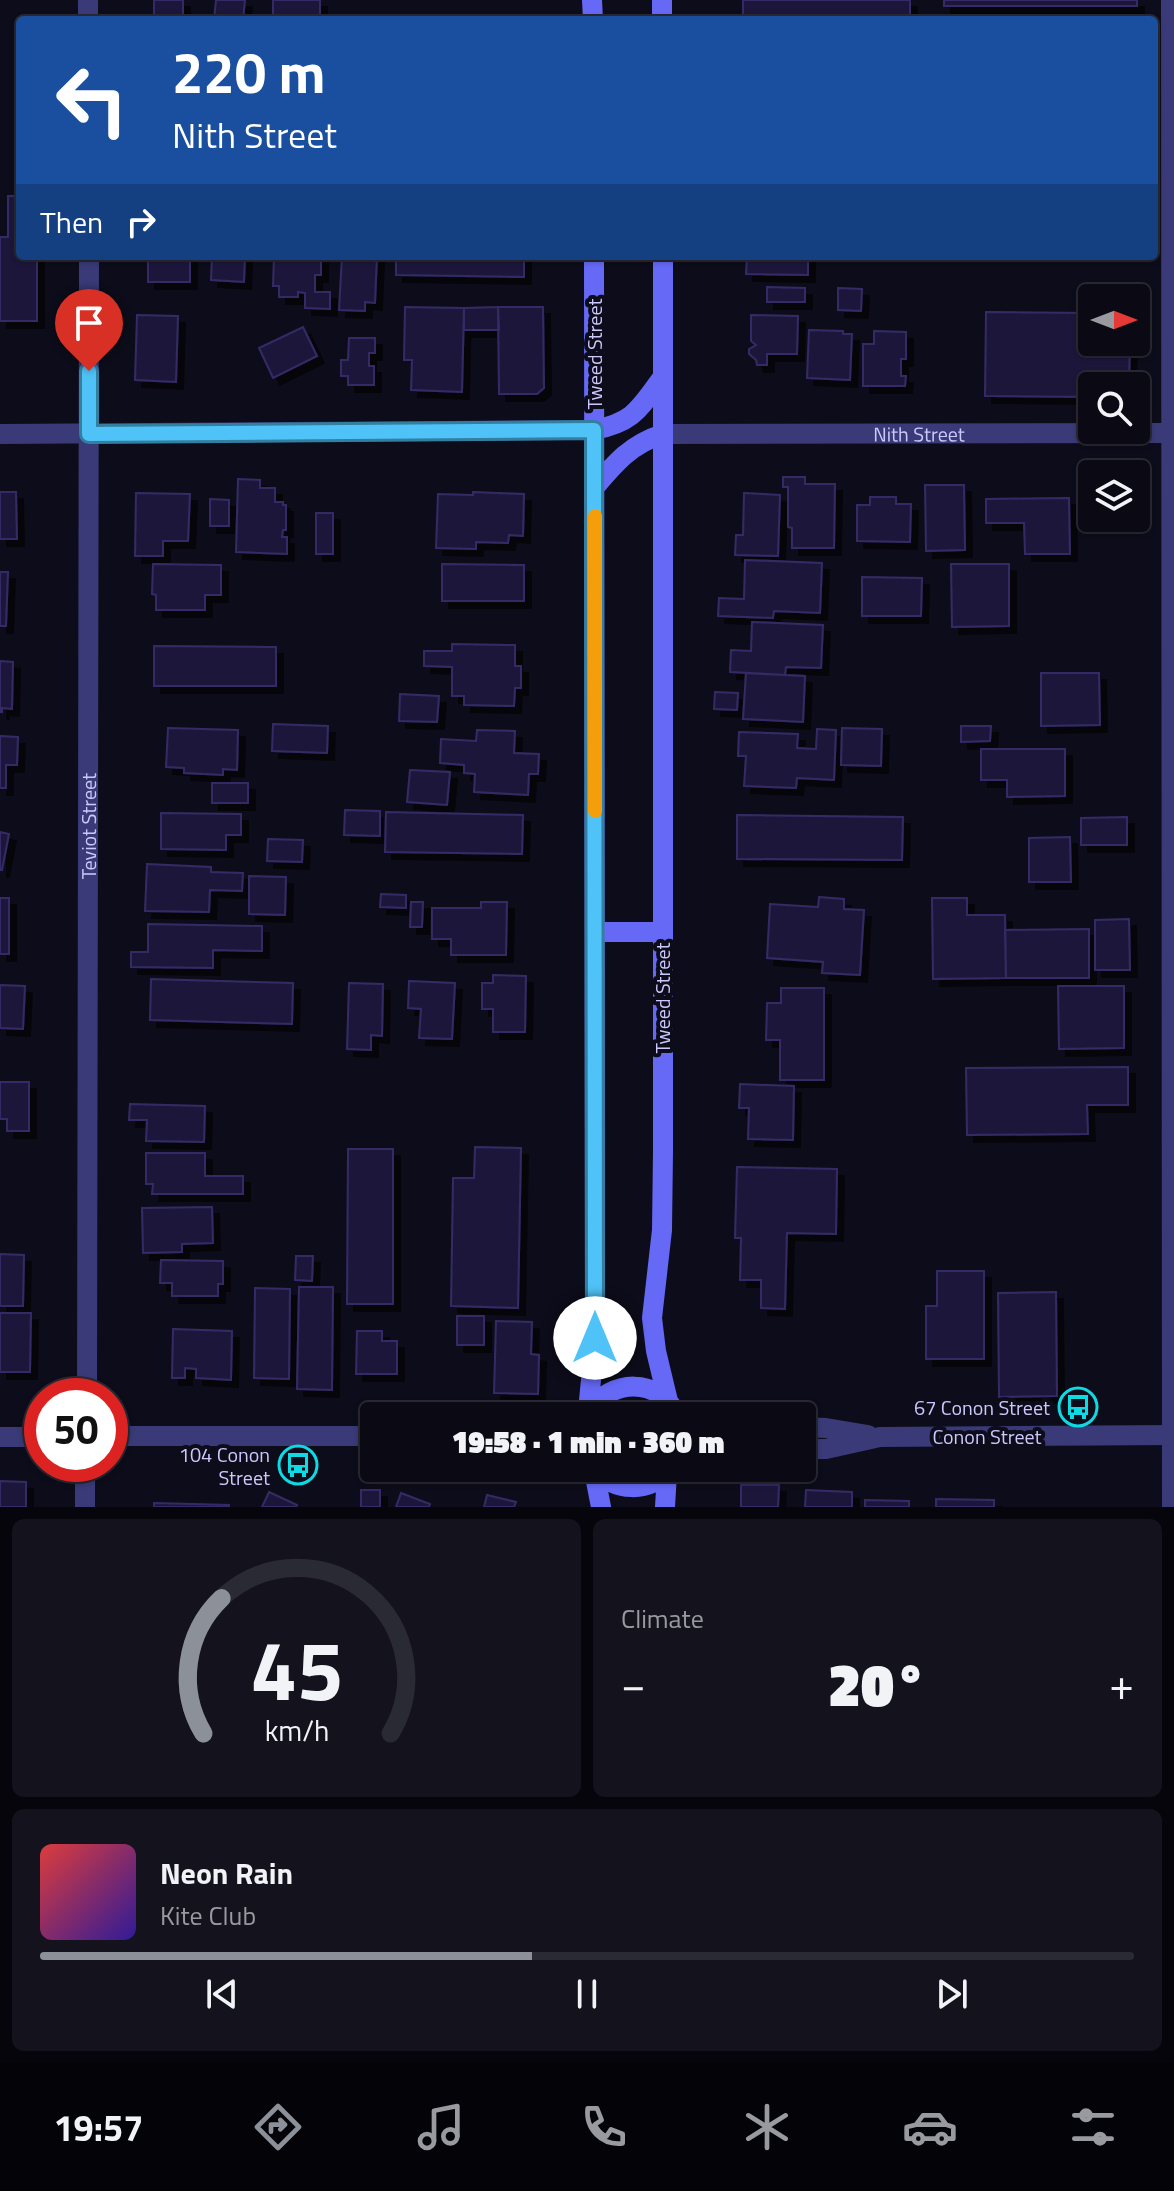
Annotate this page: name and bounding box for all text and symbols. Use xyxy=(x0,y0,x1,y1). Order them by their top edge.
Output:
text: 220 m xyxy=(172,30,325,115)
icon: left xyxy=(40,48,144,152)
text: Nith Street xyxy=(172,107,337,162)
text: Then xyxy=(40,199,103,245)
icon: right xyxy=(119,200,163,244)
north arrow xyxy=(1078,284,1150,356)
map controls xyxy=(1078,284,1150,532)
pin xyxy=(55,289,123,371)
street label: Tweed Street xyxy=(579,298,610,410)
icon: arrive xyxy=(67,301,111,345)
button: search xyxy=(1078,372,1150,444)
street label: Nith Street xyxy=(873,418,965,449)
button: layers xyxy=(1078,460,1150,532)
street label: Teviot Street xyxy=(72,773,104,879)
street label: Tweed Street xyxy=(647,942,678,1054)
position arrow xyxy=(553,1296,637,1380)
speed limit sign: 50 xyxy=(24,1378,128,1482)
bus stop icon: 67 Conon Street xyxy=(1057,1386,1099,1428)
place label: 67 Conon Street xyxy=(914,1392,1050,1423)
text: 19:58 · 1 min · 360 m xyxy=(452,1419,724,1465)
street label: Conon Street xyxy=(932,1421,1042,1452)
place label: 104 Conon Street xyxy=(179,1439,270,1493)
bus stop icon: 104 Conon Street xyxy=(277,1444,319,1486)
text: Climate xyxy=(621,1599,704,1638)
text: 45 xyxy=(250,1606,343,1732)
text: 20° xyxy=(828,1638,927,1729)
text: − xyxy=(621,1650,646,1717)
text: + xyxy=(1109,1650,1134,1717)
text: km/h xyxy=(264,1709,329,1752)
text: Neon Rain xyxy=(160,1850,293,1896)
text: Kite Club xyxy=(160,1896,256,1935)
icon: previous xyxy=(200,1972,244,2016)
icon: pause xyxy=(565,1972,609,2016)
icon: next xyxy=(930,1972,974,2016)
icon: directions xyxy=(250,2099,306,2155)
icon: music xyxy=(413,2099,469,2155)
icon: phone xyxy=(576,2099,632,2155)
icon: climate xyxy=(739,2099,795,2155)
icon: car xyxy=(902,2099,958,2155)
icon: filters xyxy=(1065,2099,1121,2155)
text: 19:57 xyxy=(53,2100,143,2155)

